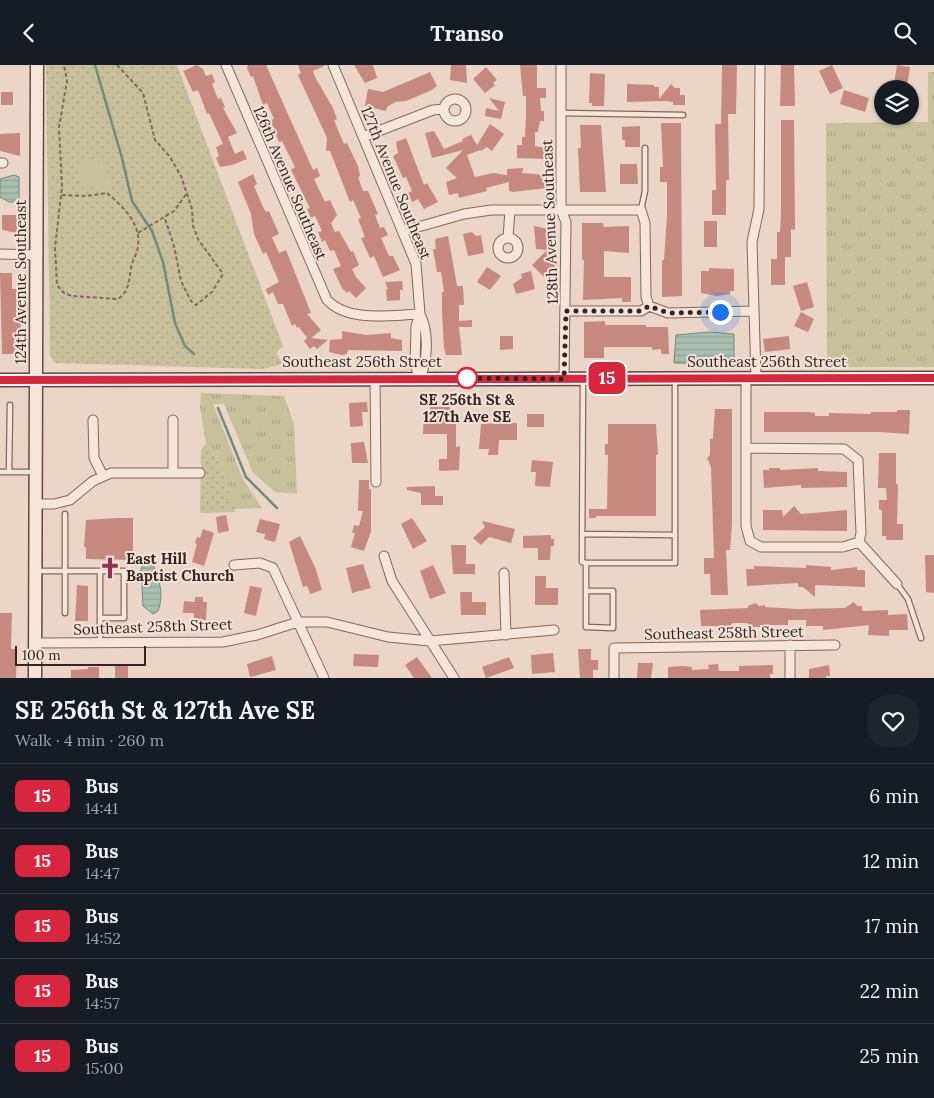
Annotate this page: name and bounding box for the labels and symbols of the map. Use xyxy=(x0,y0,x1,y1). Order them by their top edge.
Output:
street label: 126th Avenue Southeast xyxy=(249,103,332,263)
street label: 127th Avenue Southeast xyxy=(357,103,436,262)
street label: 128th Avenue Southeast xyxy=(537,139,562,305)
street label: 124th Avenue Southeast xyxy=(11,200,30,364)
your location xyxy=(708,300,733,325)
street label: Southeast 256th Street xyxy=(282,352,442,371)
street label: Southeast 256th Street xyxy=(687,352,847,371)
line badge: 15 xyxy=(584,362,630,394)
marker: SE 256th St & 127th Ave SE xyxy=(456,367,478,389)
place label: SE 256th St & 127th Ave SE xyxy=(419,390,516,426)
place label: East Hill Baptist Church xyxy=(126,549,235,585)
church icon: East Hill Baptist Church xyxy=(97,555,123,581)
street label: Southeast 258th Street xyxy=(73,614,233,639)
street label: Southeast 258th Street xyxy=(644,622,804,643)
scale bar xyxy=(15,643,146,666)

